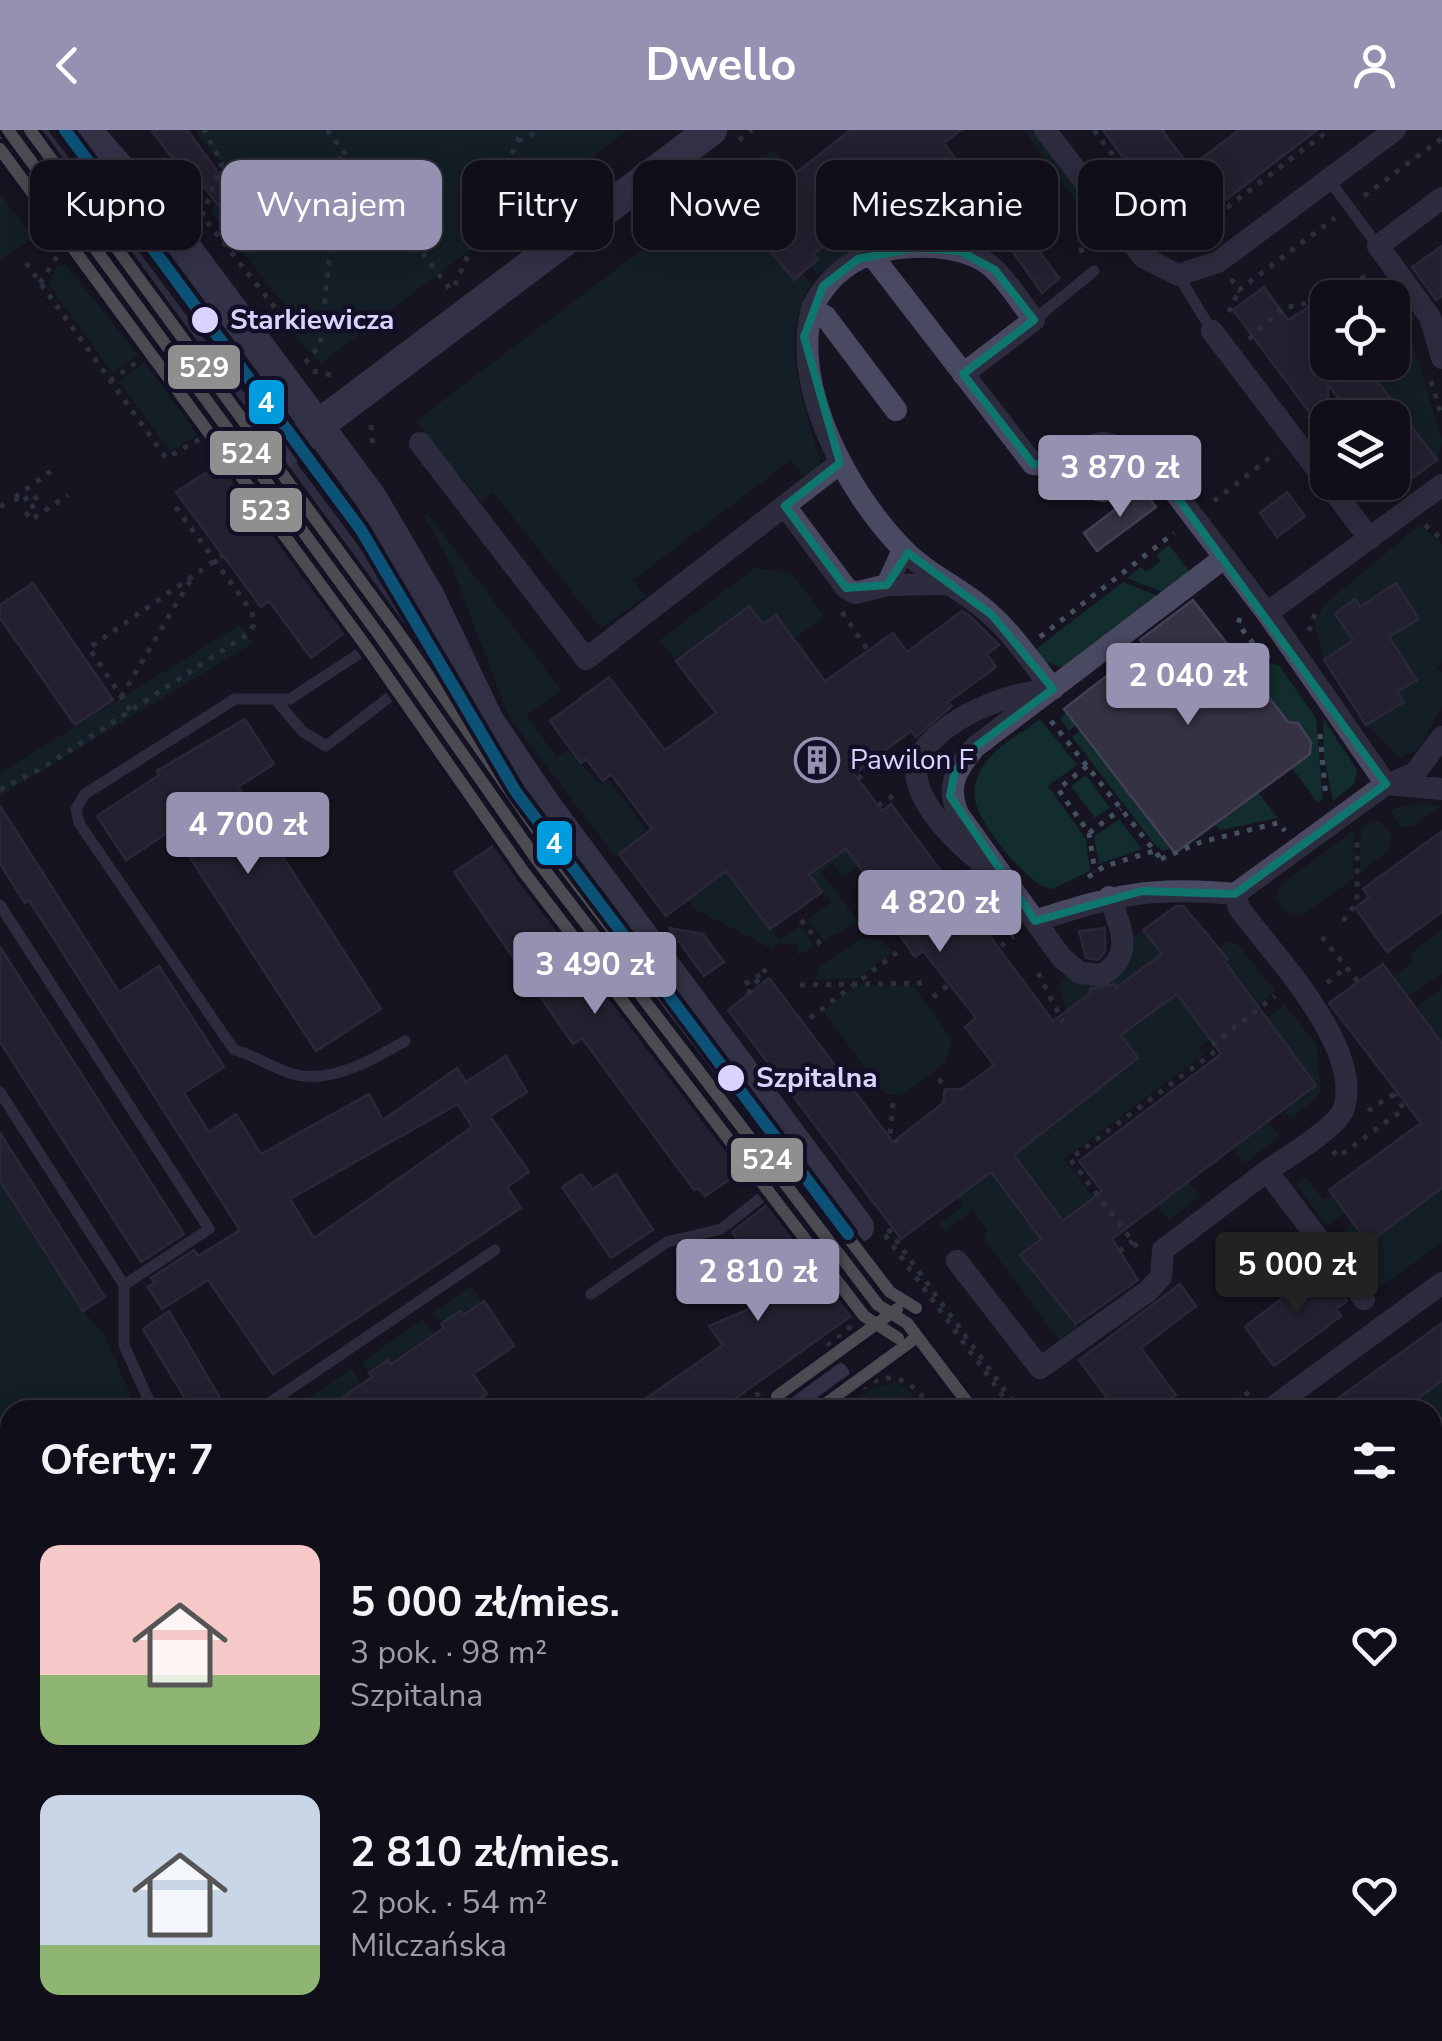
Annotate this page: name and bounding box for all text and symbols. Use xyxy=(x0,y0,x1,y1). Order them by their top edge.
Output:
text: Dwello xyxy=(645,35,797,96)
icon: back xyxy=(40,38,95,93)
icon: person xyxy=(1347,38,1402,93)
chip: Kupno xyxy=(30,160,201,250)
chip: Wynajem xyxy=(221,160,442,250)
chip: Filtry xyxy=(462,160,613,250)
chip: Nowe xyxy=(633,160,796,250)
chip: Mieszkanie xyxy=(816,160,1058,250)
chip: Dom xyxy=(1078,160,1223,250)
map controls xyxy=(1310,280,1410,500)
button: locate xyxy=(1310,280,1410,380)
place label: Starkiewicza xyxy=(230,301,394,339)
marker: Starkiewicza xyxy=(189,304,221,336)
line badge: 529 xyxy=(166,343,242,391)
text: 529 xyxy=(179,349,229,387)
line badge: 4 xyxy=(247,378,286,426)
text: 4 xyxy=(258,384,275,422)
button: layers xyxy=(1310,400,1410,500)
line badge: 524 xyxy=(208,429,284,477)
text: 524 xyxy=(221,435,271,473)
pin: 3 870 zł xyxy=(1017,435,1223,520)
text: 3 870 zł xyxy=(1060,446,1180,489)
line badge: 523 xyxy=(228,486,304,534)
text: 523 xyxy=(241,492,291,530)
pin: 2 040 zł xyxy=(1085,643,1291,728)
text: 2 040 zł xyxy=(1128,654,1248,697)
building icon: Pawilon F xyxy=(794,737,840,783)
place label: Pawilon F xyxy=(850,741,974,779)
pin: 4 700 zł xyxy=(145,792,351,877)
text: 4 700 zł xyxy=(188,803,308,846)
line badge: 4 xyxy=(535,819,574,867)
text: 4 xyxy=(546,825,563,863)
pin: 4 820 zł xyxy=(837,870,1043,955)
text: 4 820 zł xyxy=(880,881,1000,924)
pin: 3 490 zł xyxy=(492,932,698,1017)
text: 3 490 zł xyxy=(535,943,655,986)
place label: Szpitalna xyxy=(756,1059,878,1097)
marker: Szpitalna xyxy=(715,1062,747,1094)
line badge: 524 xyxy=(729,1136,805,1184)
text: 524 xyxy=(742,1141,792,1179)
pin: 5 000 zł xyxy=(1194,1232,1400,1317)
pin: 2 810 zł xyxy=(655,1239,861,1324)
text: 5 000 zł xyxy=(1237,1243,1357,1286)
text: 2 810 zł xyxy=(698,1250,818,1293)
text: Oferty: 7 xyxy=(40,1432,214,1489)
icon: filters xyxy=(1347,1433,1402,1488)
text: 5 000 zł/mies. xyxy=(350,1574,620,1631)
icon: home xyxy=(120,1585,240,1705)
icon: heart xyxy=(1347,1618,1402,1673)
text: 3 pok. · 98 m² xyxy=(350,1631,547,1674)
text: Szpitalna xyxy=(350,1674,483,1717)
text: 2 810 zł/mies. xyxy=(350,1824,620,1881)
icon: home xyxy=(120,1835,240,1955)
icon: heart xyxy=(1347,1868,1402,1923)
text: 2 pok. · 54 m² xyxy=(350,1881,547,1924)
text: Milczańska xyxy=(350,1924,507,1967)

